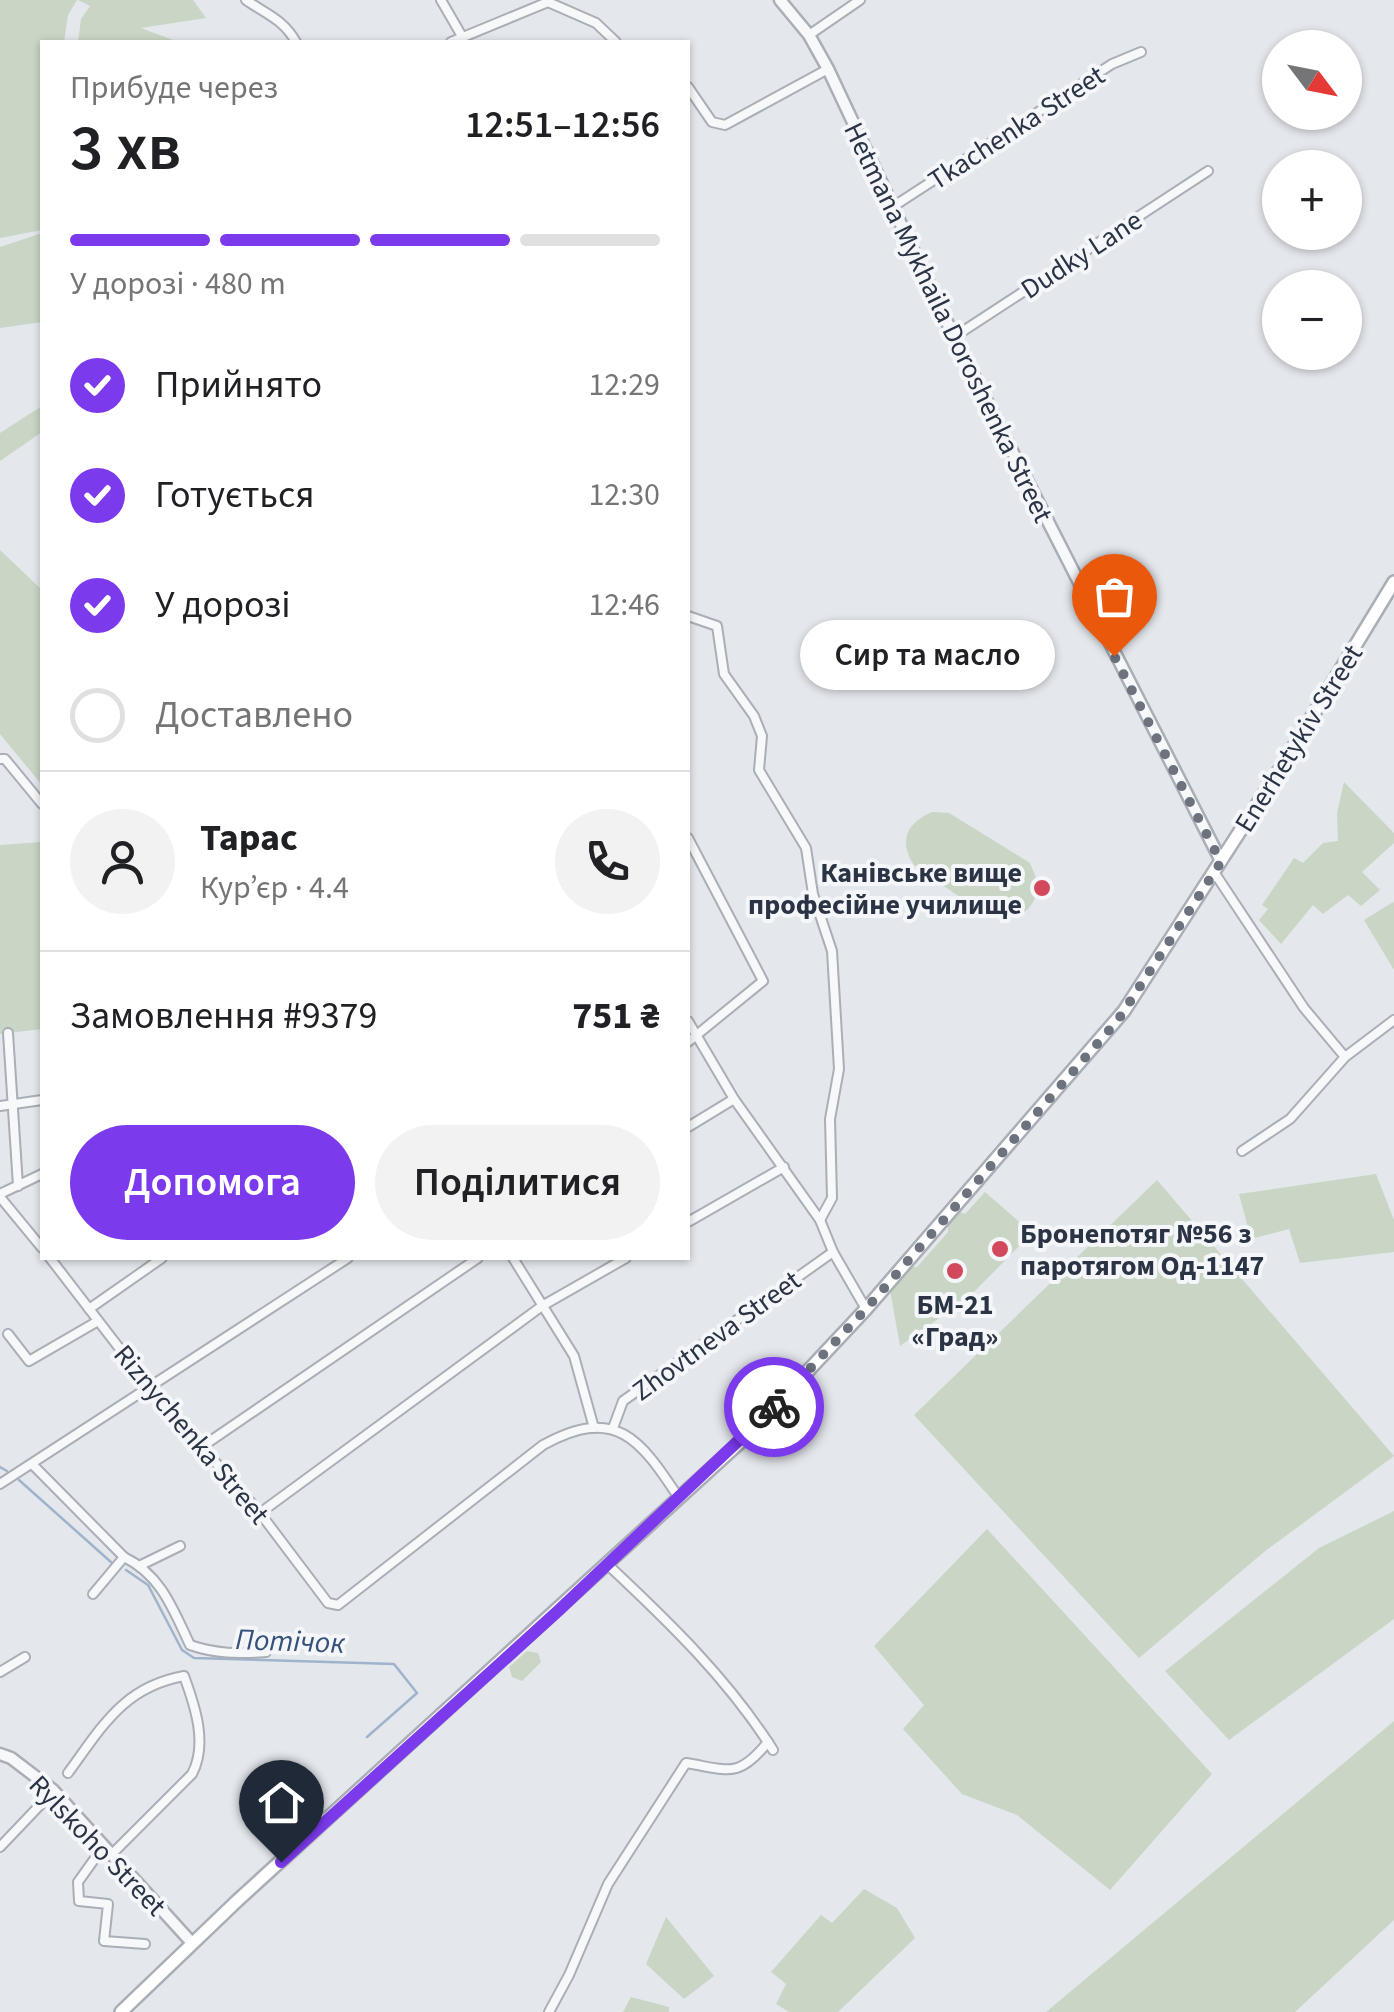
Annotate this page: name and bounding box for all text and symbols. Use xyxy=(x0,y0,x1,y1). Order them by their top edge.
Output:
north arrow xyxy=(1262,30,1362,130)
map controls xyxy=(1262,30,1362,370)
street label: Tkachenka Street xyxy=(920,55,1113,200)
text: Прибуде через xyxy=(70,65,278,111)
text: 12:51–12:56 xyxy=(465,98,660,152)
text: 3 хв xyxy=(70,102,181,195)
street label: Hetmana Mykhaila Doroshenka Street xyxy=(834,116,1063,530)
button: + xyxy=(1262,150,1362,250)
street label: Dudky Lane xyxy=(1013,201,1150,309)
text: У дорозі · 480 m xyxy=(70,261,286,307)
button: − xyxy=(1262,270,1362,370)
icon: check xyxy=(70,358,125,413)
text: Прийнято xyxy=(155,358,322,412)
text: 12:29 xyxy=(588,362,660,408)
icon: check xyxy=(70,468,125,523)
text: Готується xyxy=(155,468,315,522)
text: 12:30 xyxy=(588,472,660,518)
pin xyxy=(1072,554,1157,657)
icon: bag xyxy=(1087,569,1142,624)
icon: check xyxy=(70,578,125,633)
text: У дорозі xyxy=(155,578,291,632)
text: 12:46 xyxy=(588,582,660,628)
callout: Сир та масло xyxy=(799,621,1054,691)
text: Сир та масло xyxy=(834,632,1021,678)
street label: Enerhetykiv Street xyxy=(1225,636,1373,840)
text: Доставлено xyxy=(155,688,353,742)
button: person xyxy=(70,809,175,914)
button: phone xyxy=(555,809,660,914)
text: Тарас xyxy=(200,811,298,865)
place label: Канівське вище професійне училище xyxy=(748,853,1022,925)
text: Кур’єр · 4.4 xyxy=(200,865,349,911)
marker: Канівське вище професійне училище xyxy=(1031,877,1053,899)
text: Замовлення #9379 xyxy=(70,989,377,1043)
text: 751 ₴ xyxy=(572,989,660,1043)
button: Допомога xyxy=(70,1125,355,1240)
button: Поділитися xyxy=(375,1125,660,1240)
place label: Бронепотяг №56 з паротягом Од-1147 xyxy=(1020,1214,1264,1286)
marker: Бронепотяг №56 з паротягом Од-1147 xyxy=(989,1238,1011,1260)
marker: БМ-21 «Град» xyxy=(944,1260,966,1282)
street label: Zhovtneva Street xyxy=(624,1261,810,1411)
place label: БМ-21 «Град» xyxy=(911,1285,999,1357)
street label: Riznychenka Street xyxy=(104,1336,279,1534)
courier xyxy=(724,1357,824,1457)
icon: bike xyxy=(747,1380,802,1435)
water label: Потічок xyxy=(235,1618,346,1665)
pin xyxy=(239,1760,324,1863)
street label: Rylskoho Street xyxy=(19,1766,175,1926)
icon: home xyxy=(254,1775,309,1830)

